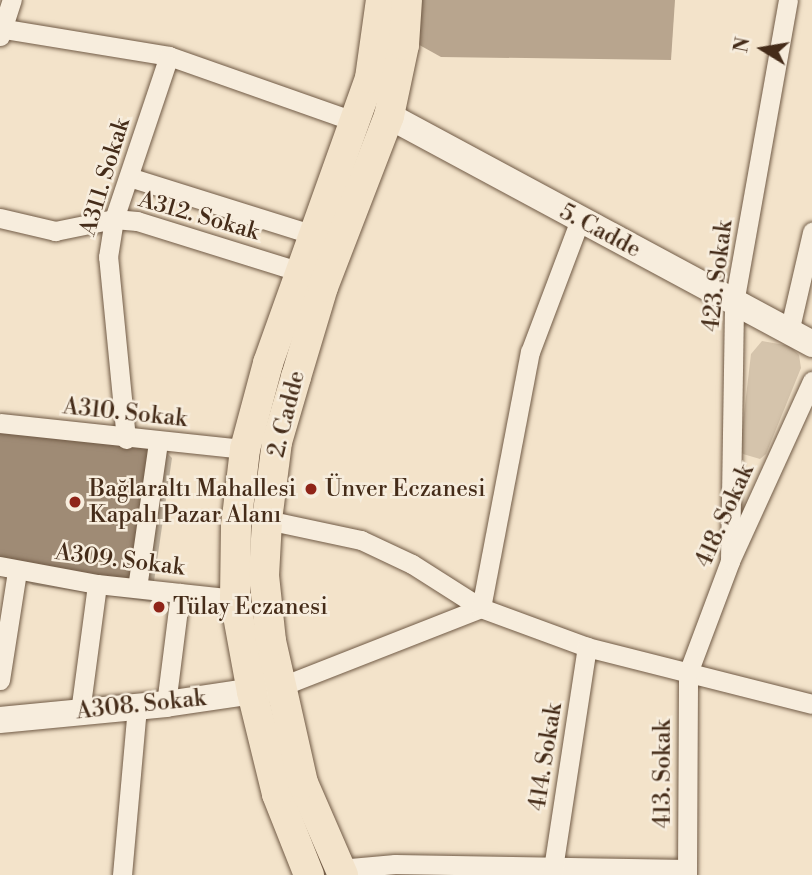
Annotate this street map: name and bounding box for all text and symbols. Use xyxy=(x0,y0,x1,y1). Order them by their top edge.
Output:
north arrow xyxy=(728,14,798,84)
text: N xyxy=(729,35,756,55)
street label: A311. Sokak xyxy=(74,115,136,239)
street label: A312. Sokak xyxy=(136,186,262,246)
street label: 5. Cadde xyxy=(555,198,645,264)
street label: 423. Sokak xyxy=(697,219,739,333)
street label: 2. Cadde xyxy=(263,368,311,460)
street label: A310. Sokak xyxy=(62,393,188,433)
street label: 418. Sokak xyxy=(690,460,760,572)
place label: Bağlaraltı Mahallesi Kapalı Pazar Alanı xyxy=(89,475,296,529)
place label: Ünver Eczanesi xyxy=(325,475,485,503)
marker: Ünver Eczanesi xyxy=(303,481,319,497)
marker: Bağlaraltı Mahallesi Kapalı Pazar Alanı xyxy=(67,494,83,510)
street label: A309. Sokak xyxy=(54,538,186,582)
place label: Tülay Eczanesi xyxy=(173,593,328,621)
marker: Tülay Eczanesi xyxy=(151,599,167,615)
street label: A308. Sokak xyxy=(75,684,207,726)
street label: 414. Sokak xyxy=(524,701,568,813)
street label: 413. Sokak xyxy=(649,720,677,828)

